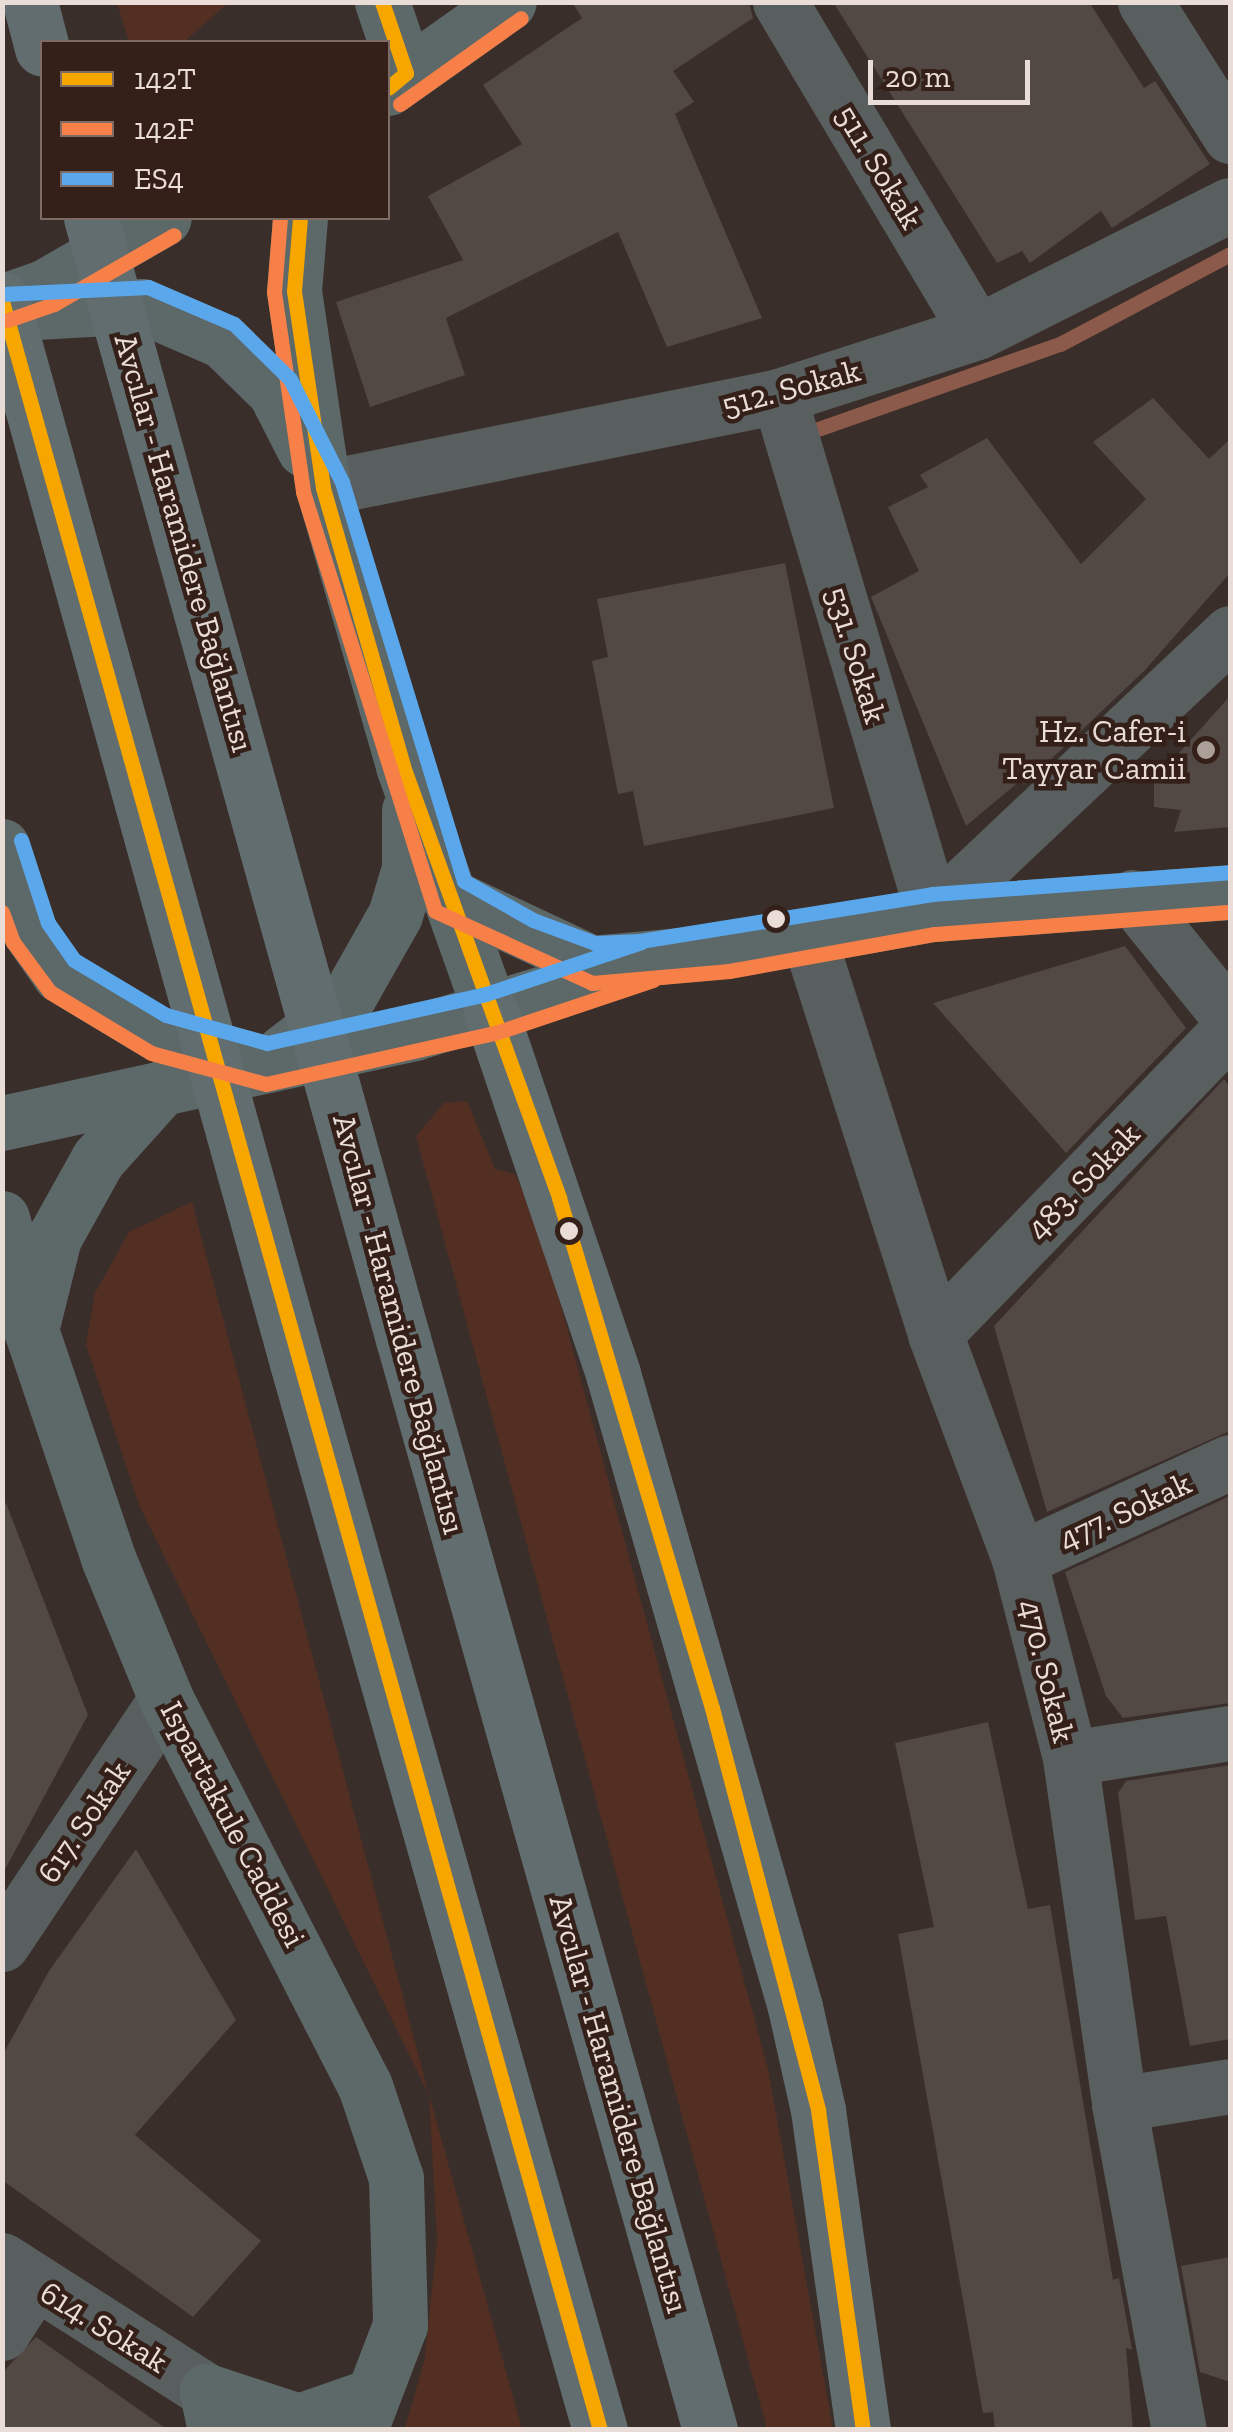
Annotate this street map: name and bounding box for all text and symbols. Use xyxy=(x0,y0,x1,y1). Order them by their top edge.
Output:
legend xyxy=(40,40,390,220)
scale bar xyxy=(873,40,1036,102)
text: 20 m xyxy=(885,59,950,95)
text: 142T xyxy=(134,61,196,97)
street label: 511. Sokak xyxy=(827,98,931,236)
text: 142F xyxy=(134,111,194,147)
text: ES4 xyxy=(134,161,184,197)
street label: Avcılar - Haramidere Bağlantısı xyxy=(106,329,262,757)
street label: 512. Sokak xyxy=(718,351,864,425)
street label: 531. Sokak xyxy=(817,582,895,728)
place label: Hz. Cafer-i Tayyar Camii xyxy=(1002,713,1186,788)
marker: Hz. Cafer-i Tayyar Camii xyxy=(1195,739,1217,761)
unlabelled marker xyxy=(766,909,786,929)
street label: Avcılar - Haramidere Bağlantısı xyxy=(324,1110,474,1538)
street label: 483. Sokak xyxy=(1018,1115,1148,1247)
unlabelled marker xyxy=(559,1221,579,1241)
street label: 477. Sokak xyxy=(1053,1464,1197,1558)
street label: 470. Sokak xyxy=(1011,1596,1083,1746)
street label: Ispartakule Caddesi xyxy=(152,1695,314,1953)
street label: 617. Sokak xyxy=(29,1754,139,1890)
street label: Avcılar - Haramidere Bağlantısı xyxy=(541,1890,697,2318)
street label: 614. Sokak xyxy=(33,2273,175,2381)

